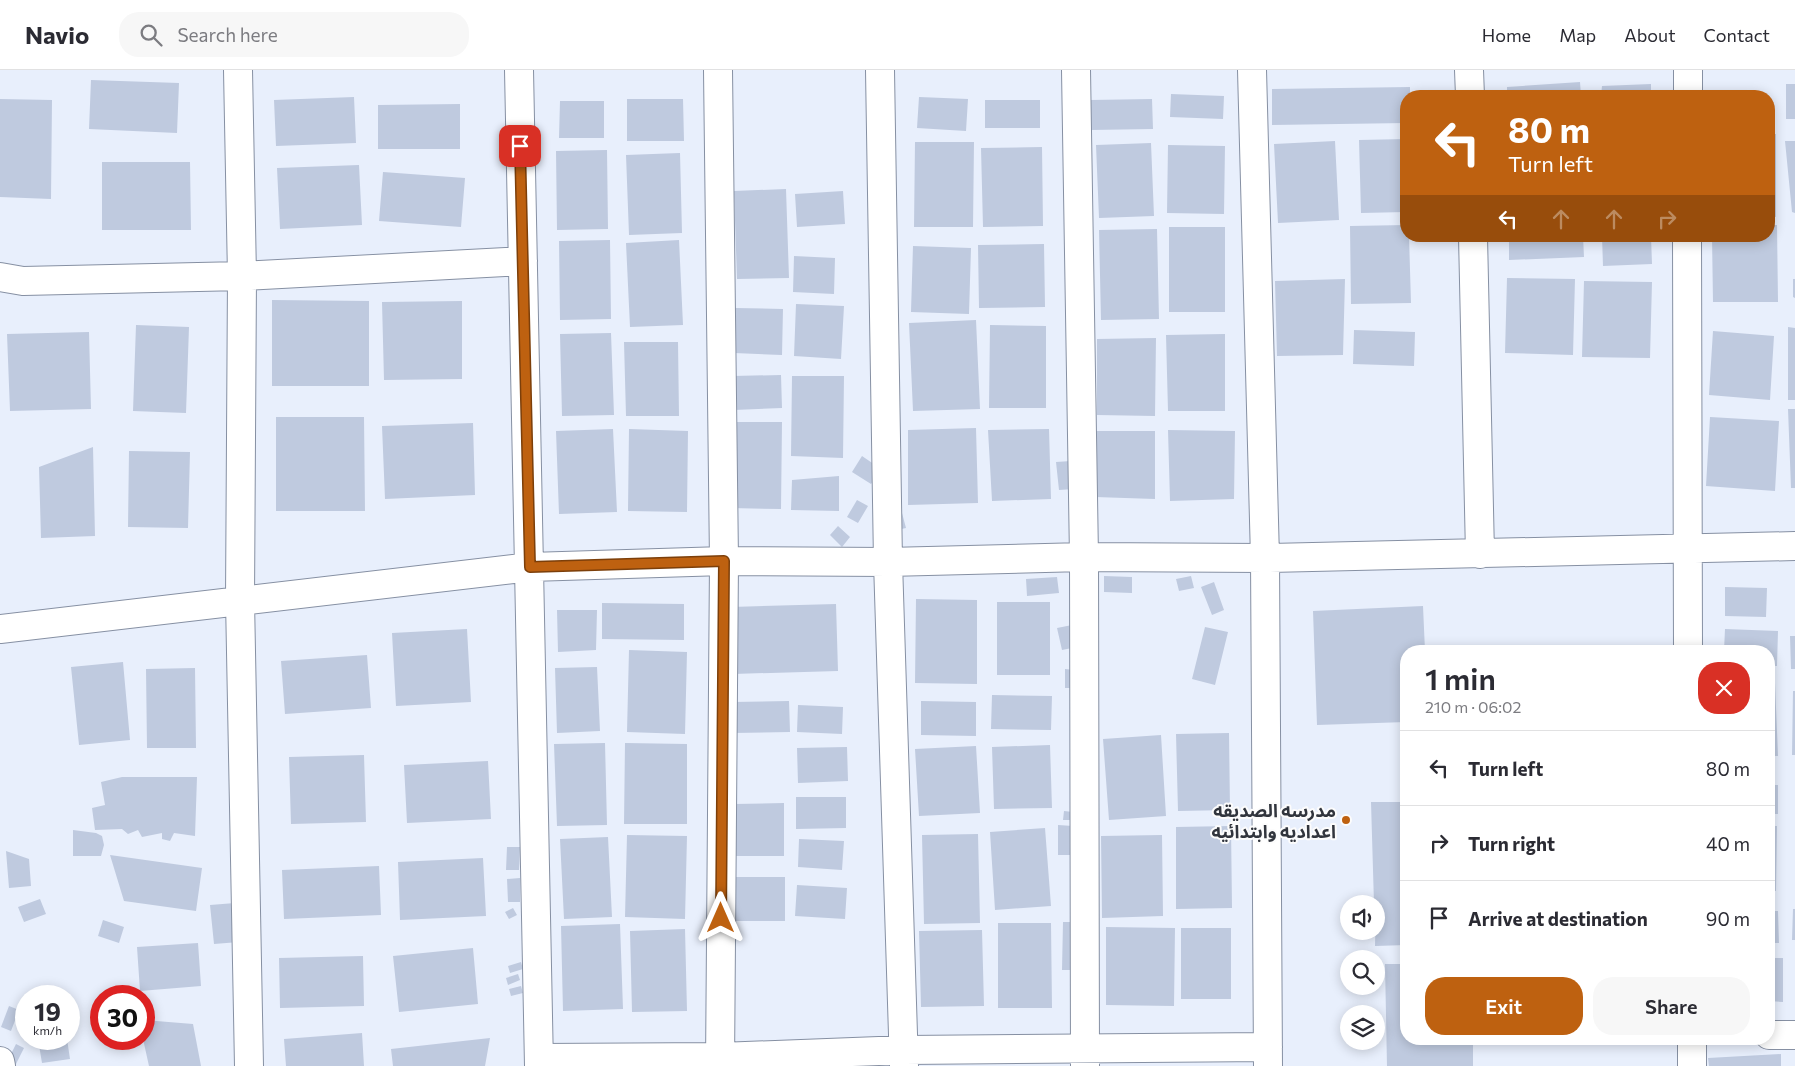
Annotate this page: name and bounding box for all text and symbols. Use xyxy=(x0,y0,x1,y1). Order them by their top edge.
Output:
search box xyxy=(119,12,469,57)
text: Navio xyxy=(25,20,89,49)
icon: search xyxy=(137,21,165,49)
text: Search here xyxy=(177,23,278,46)
text: Home xyxy=(1482,24,1531,46)
text: Map xyxy=(1559,24,1596,46)
text: About xyxy=(1624,24,1676,46)
text: Contact xyxy=(1704,24,1770,46)
text: 80 m xyxy=(1508,107,1590,150)
icon: left xyxy=(1425,110,1490,175)
pin xyxy=(499,125,541,167)
icon: arrive xyxy=(506,132,534,160)
text: Turn left xyxy=(1508,150,1593,177)
icon: left xyxy=(1494,205,1522,233)
icon: ahead xyxy=(1547,205,1575,233)
icon: ahead xyxy=(1600,205,1628,233)
icon: right xyxy=(1653,205,1681,233)
text: 1 min xyxy=(1425,659,1496,696)
button: close xyxy=(1698,662,1750,714)
text: 210 m · 06:02 xyxy=(1425,697,1521,716)
icon: left xyxy=(1425,754,1453,782)
text: Turn left xyxy=(1468,757,1543,780)
text: 80 m xyxy=(1706,757,1750,780)
place label: مدرسه الصديقه اعداديه وابتدائيه xyxy=(1211,799,1336,842)
marker: مدرسه الصديقه اعداديه وابتدائيه xyxy=(1340,814,1352,826)
icon: right xyxy=(1425,829,1453,857)
text: Turn right xyxy=(1468,832,1555,855)
text: 40 m xyxy=(1706,832,1750,855)
position arrow xyxy=(694,891,746,943)
map controls xyxy=(1340,895,1385,1050)
button: sound xyxy=(1340,895,1385,940)
icon: arrive xyxy=(1425,904,1453,932)
text: Arrive at destination xyxy=(1468,907,1648,930)
text: 90 m xyxy=(1706,907,1750,930)
button: search xyxy=(1340,950,1385,995)
button: Exit xyxy=(1425,977,1583,1035)
button: Share xyxy=(1593,977,1750,1035)
speed limit sign: 30 xyxy=(90,985,155,1050)
text: 19 xyxy=(34,996,61,1026)
button: layers xyxy=(1340,1005,1385,1050)
text: km/h xyxy=(33,1023,62,1037)

